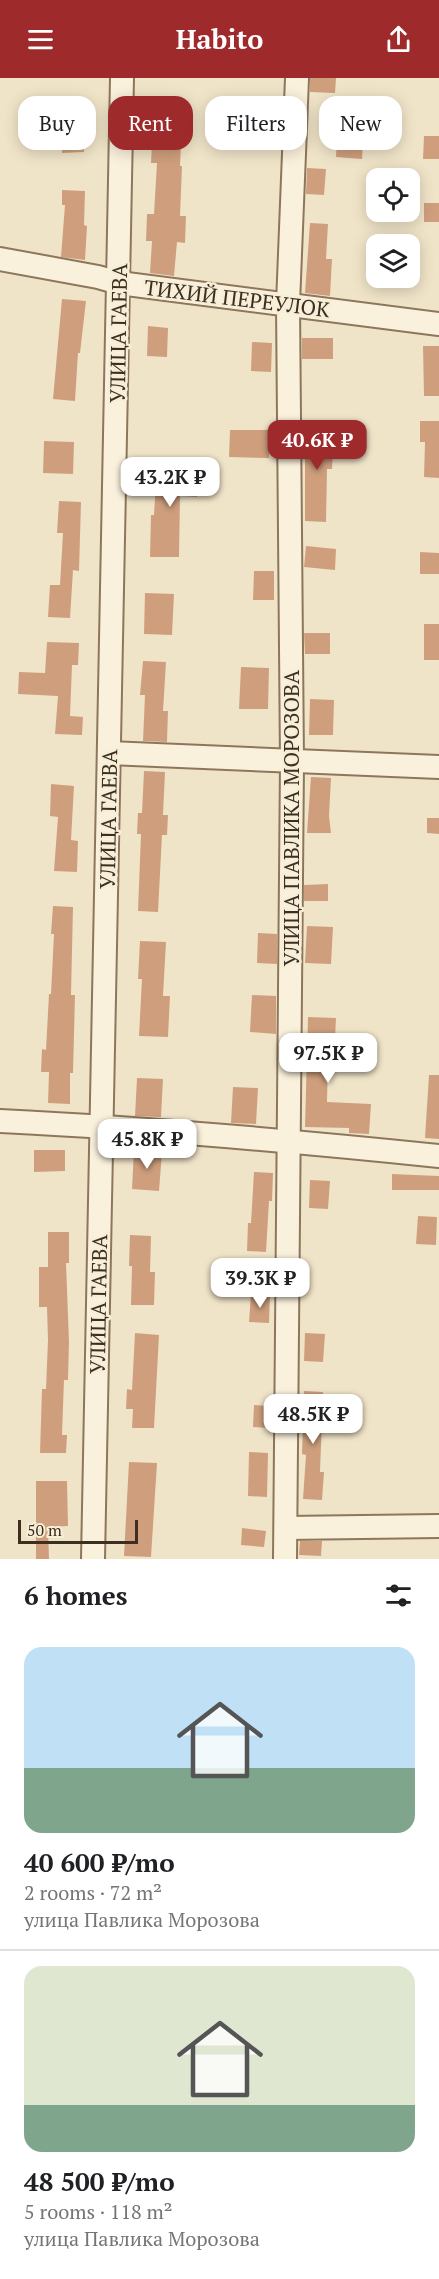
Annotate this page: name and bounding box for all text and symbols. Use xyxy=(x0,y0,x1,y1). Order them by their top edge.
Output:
text: Habito xyxy=(176,21,263,57)
icon: menu xyxy=(24,23,57,56)
icon: share xyxy=(382,23,415,56)
chip: Buy xyxy=(18,96,96,150)
chip: Rent xyxy=(108,96,193,150)
chip: Filters xyxy=(205,96,307,150)
chip: New xyxy=(319,96,402,150)
map controls xyxy=(366,168,420,288)
button: locate xyxy=(366,168,420,222)
button: layers xyxy=(366,234,420,288)
street label: УЛИЦА ГАЕВА xyxy=(103,262,133,403)
street label: ТИХИЙ ПЕРЕУЛОК xyxy=(143,273,332,323)
pin: 40.6K ₽ xyxy=(262,420,372,471)
text: 40.6K ₽ xyxy=(282,426,352,453)
pin: 43.2K ₽ xyxy=(115,457,225,508)
text: 43.2K ₽ xyxy=(135,463,205,490)
street label: УЛИЦА ПАВЛИКА МОРОЗОВА xyxy=(277,669,305,966)
street label: УЛИЦА ГАЕВА xyxy=(93,748,123,889)
pin: 97.5K ₽ xyxy=(273,1033,383,1084)
text: 97.5K ₽ xyxy=(293,1039,363,1066)
pin: 45.8K ₽ xyxy=(92,1119,202,1170)
text: 45.8K ₽ xyxy=(112,1125,182,1152)
street label: УЛИЦА ГАЕВА xyxy=(83,1233,113,1374)
pin: 39.3K ₽ xyxy=(205,1258,315,1309)
text: 39.3K ₽ xyxy=(225,1264,295,1291)
pin: 48.5K ₽ xyxy=(258,1394,368,1445)
text: 48.5K ₽ xyxy=(278,1400,348,1427)
scale bar xyxy=(18,1517,138,1544)
text: 50 m xyxy=(27,1519,62,1541)
text: 6 homes xyxy=(24,1578,128,1612)
icon: filters xyxy=(382,1579,415,1612)
icon: home xyxy=(166,1686,274,1794)
text: 40 600 ₽/mo xyxy=(24,1845,175,1879)
text: 2 rooms · 72 m² xyxy=(24,1879,162,1906)
text: улица Павлика Морозова xyxy=(24,1906,260,1933)
icon: home xyxy=(166,2005,274,2113)
text: 48 500 ₽/mo xyxy=(24,2164,175,2198)
text: 5 rooms · 118 m² xyxy=(24,2198,172,2225)
text: улица Павлика Морозова xyxy=(24,2225,260,2252)

